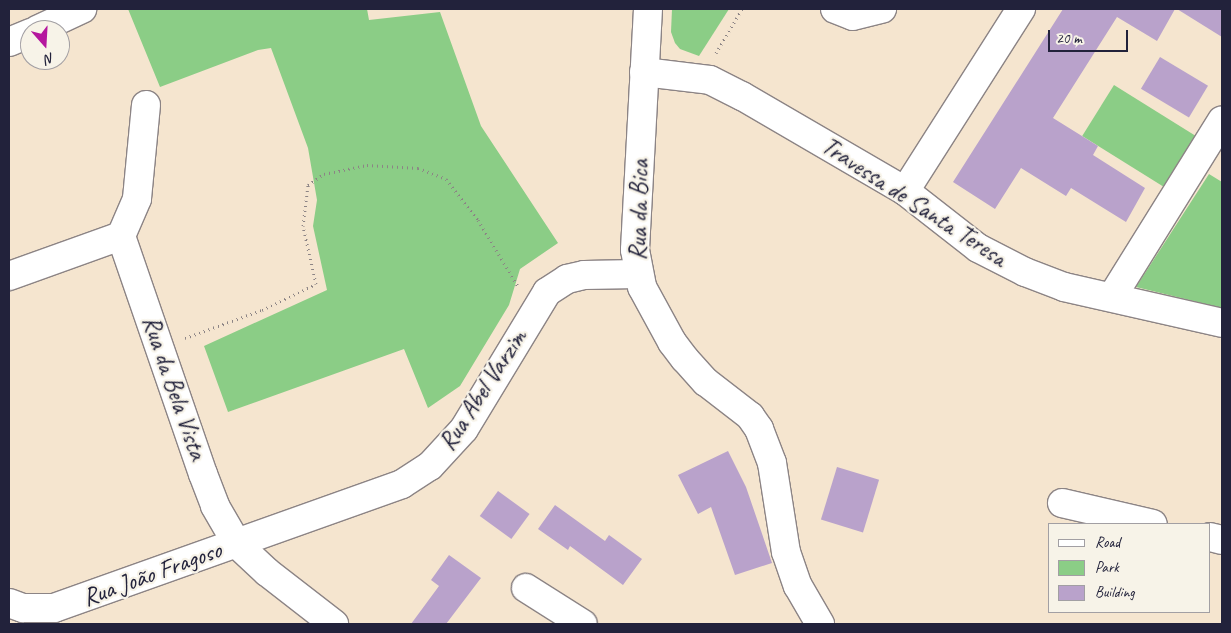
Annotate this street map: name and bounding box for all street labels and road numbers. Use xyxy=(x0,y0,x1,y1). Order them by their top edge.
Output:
street label: Travessa de Santa Teresa xyxy=(816,131,1012,273)
street label: Rua da Bica xyxy=(623,159,655,261)
street label: Rua da Bela Vista xyxy=(135,312,213,464)
street label: Rua Abel Varzim xyxy=(433,324,533,456)
street label: Rua João Fragoso xyxy=(78,535,226,613)

